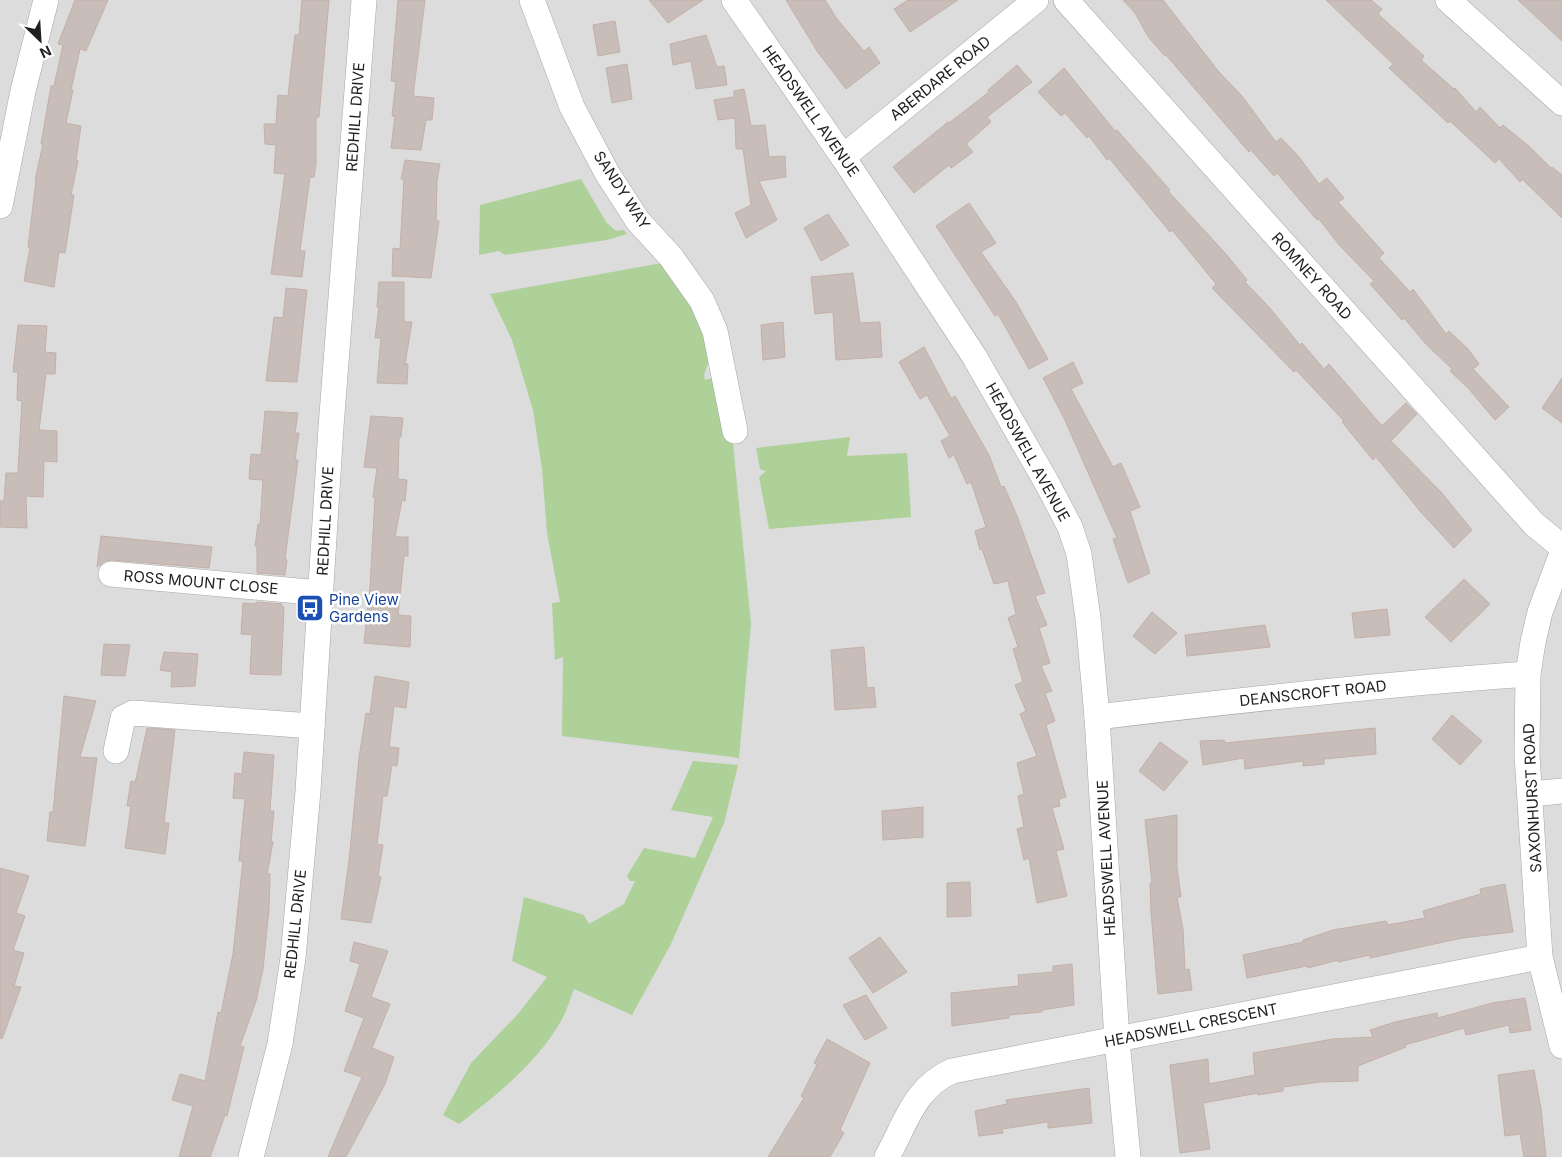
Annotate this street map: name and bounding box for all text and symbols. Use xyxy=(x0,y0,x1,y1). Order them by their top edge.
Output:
north arrow xyxy=(15,15,65,65)
street label: ABERDARE ROAD xyxy=(886,32,994,124)
text: N xyxy=(37,42,54,62)
street label: HEADSWELL AVENUE xyxy=(758,42,864,180)
street label: REDHILL DRIVE xyxy=(342,62,368,172)
street label: SANDY WAY xyxy=(590,147,654,233)
street label: ROMNEY ROAD xyxy=(1268,228,1356,324)
street label: HEADSWELL AVENUE xyxy=(982,379,1074,525)
street label: REDHILL DRIVE xyxy=(313,466,337,576)
street label: ROSS MOUNT CLOSE xyxy=(123,566,279,598)
place label: Pine View Gardens xyxy=(329,590,399,626)
bus stop icon: Pine View Gardens xyxy=(295,593,325,623)
street label: DEANSCROFT ROAD xyxy=(1239,676,1387,710)
street label: SAXONHURST ROAD xyxy=(1519,723,1545,873)
street label: HEADSWELL AVENUE xyxy=(1092,780,1120,936)
street label: REDHILL DRIVE xyxy=(280,868,310,980)
street label: HEADSWELL CRESCENT xyxy=(1103,999,1279,1051)

